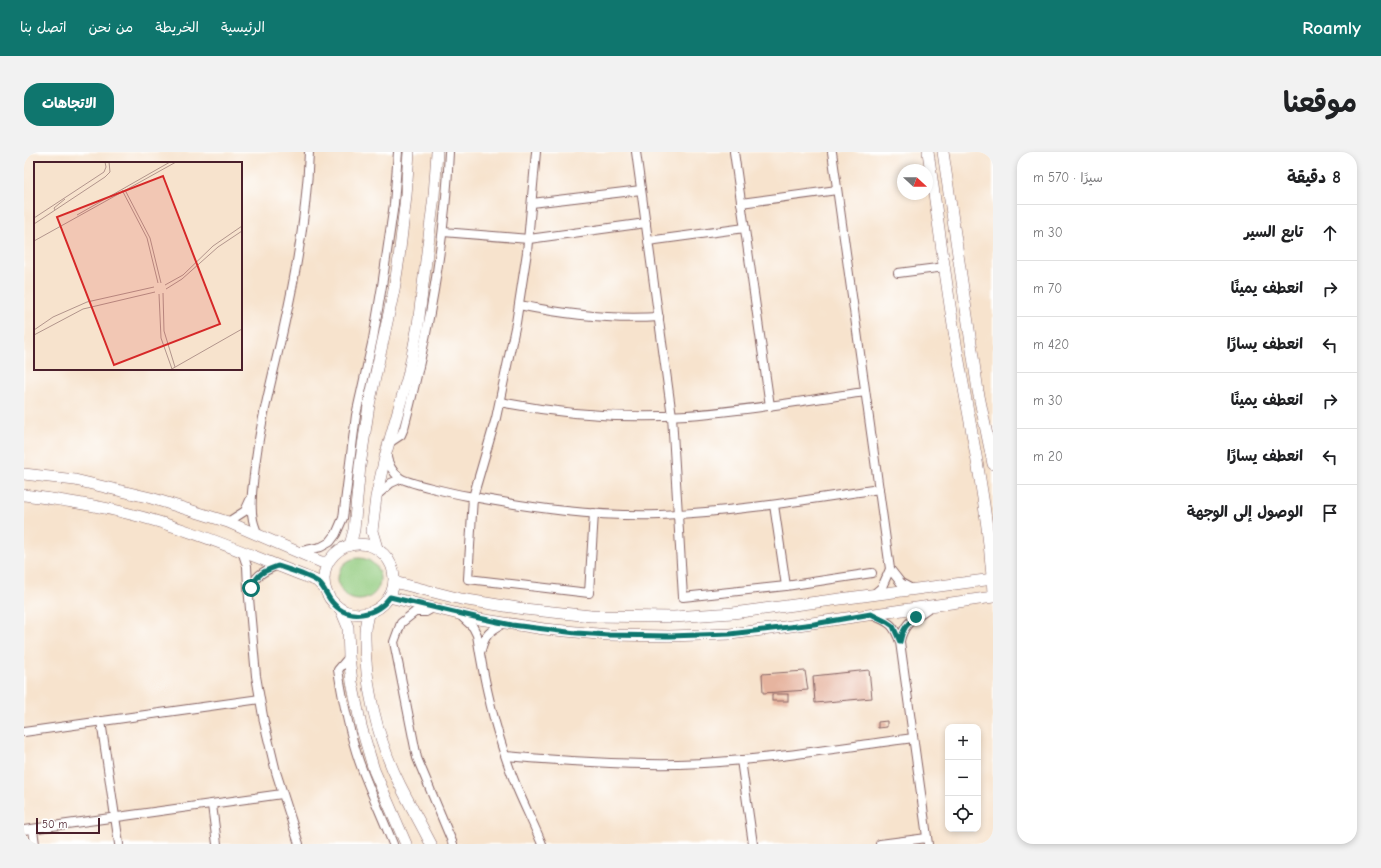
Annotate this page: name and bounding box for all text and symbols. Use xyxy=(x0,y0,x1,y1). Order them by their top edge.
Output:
text: Roamly xyxy=(1302,17,1361,39)
text: اتصل بنا xyxy=(20,19,67,36)
text: من نحن xyxy=(89,19,133,36)
text: الخريطة xyxy=(155,19,199,36)
text: الرئيسية xyxy=(221,19,265,36)
button: الاتجاهات xyxy=(24,83,114,126)
text: موقعنا xyxy=(1283,87,1357,119)
inset map xyxy=(34,162,242,370)
north arrow xyxy=(897,164,933,200)
text: 8 دقيقة xyxy=(1287,168,1341,187)
text: سيرًا · 570 m xyxy=(1033,170,1103,185)
icon: ahead xyxy=(1319,222,1341,244)
text: تابع السير xyxy=(1244,223,1303,241)
text: 30 m xyxy=(1033,225,1063,240)
icon: right xyxy=(1319,278,1341,300)
text: انعطف يمينًا xyxy=(1231,279,1303,297)
text: 70 m xyxy=(1033,281,1062,296)
icon: left xyxy=(1319,334,1341,356)
text: انعطف يسارًا xyxy=(1227,335,1303,353)
text: 420 m xyxy=(1033,337,1069,352)
icon: right xyxy=(1319,390,1341,412)
text: انعطف يمينًا xyxy=(1231,391,1303,409)
text: 30 m xyxy=(1033,393,1063,408)
icon: left xyxy=(1319,446,1341,468)
text: انعطف يسارًا xyxy=(1227,447,1303,465)
text: 20 m xyxy=(1033,449,1063,464)
icon: arrive xyxy=(1319,502,1341,524)
text: الوصول إلى الوجهة xyxy=(1187,503,1303,521)
route start xyxy=(242,579,260,597)
route end xyxy=(907,608,925,626)
map controls xyxy=(945,724,981,832)
button: + xyxy=(945,724,981,760)
button: − xyxy=(945,760,981,796)
button: locate xyxy=(945,796,981,832)
scale bar xyxy=(36,816,100,835)
text: 50 m xyxy=(42,818,67,831)

